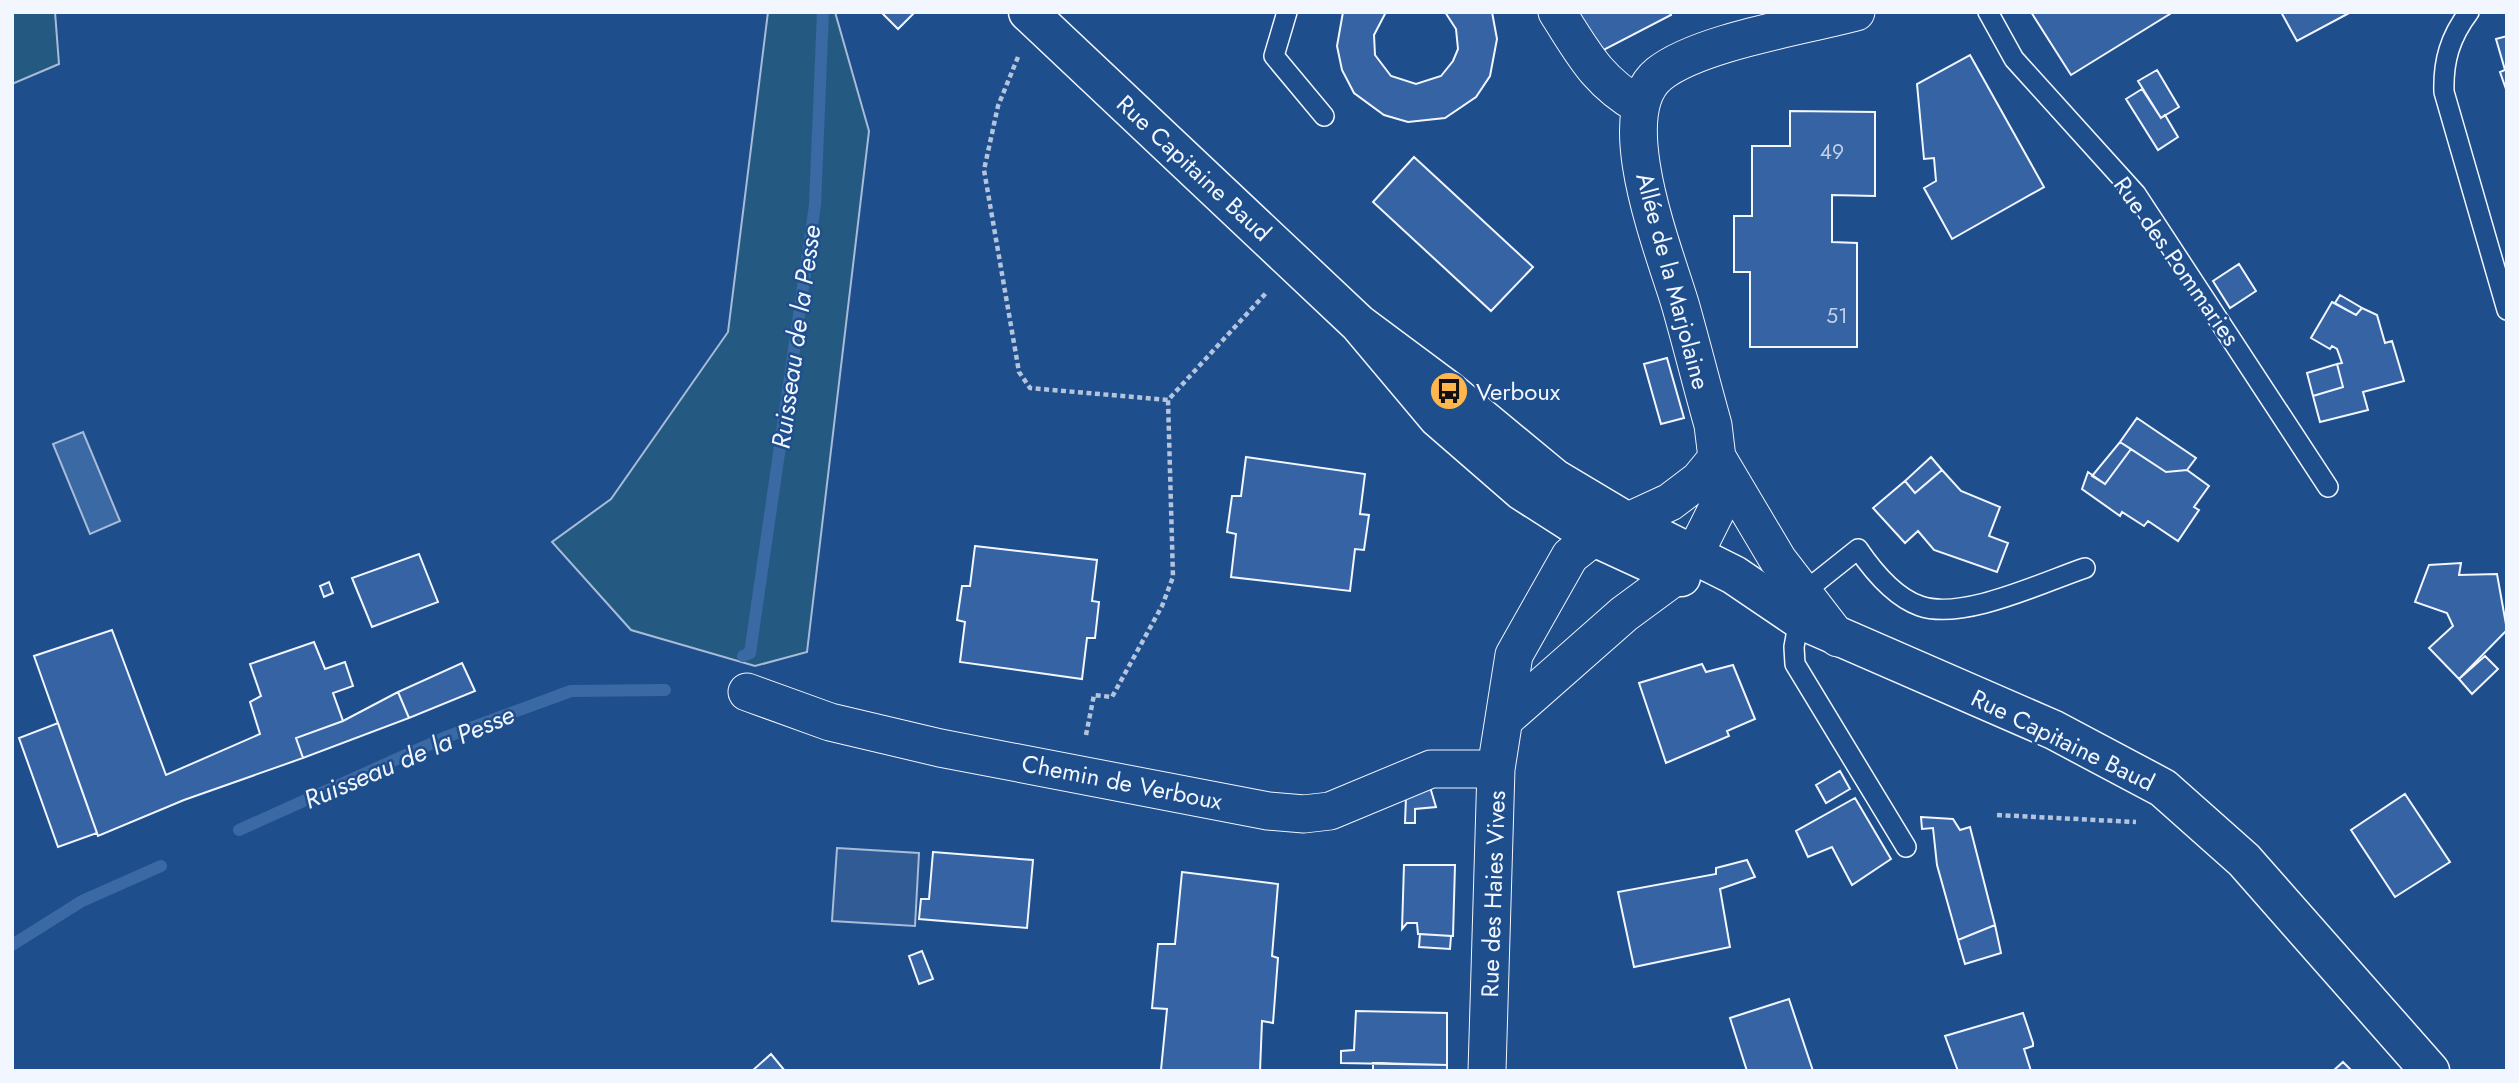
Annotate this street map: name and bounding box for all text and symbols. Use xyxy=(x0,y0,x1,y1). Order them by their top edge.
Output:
street label: Rue Capitaine Baud xyxy=(1109,87,1279,249)
house number: 49 xyxy=(1820,137,1844,167)
street label: Allée de la Marjolaine xyxy=(1627,169,1719,393)
street label: Rue des Pommaries xyxy=(2105,169,2249,353)
water label: Ruisseau de la Pesse xyxy=(762,223,830,451)
house number: 51 xyxy=(1826,301,1848,331)
bus stop icon: Verboux xyxy=(1428,370,1470,412)
place label: Verboux xyxy=(1476,374,1561,409)
street label: Rue Capitaine Baud xyxy=(1965,680,2161,800)
water label: Ruisseau de la Pesse xyxy=(298,696,520,818)
street label: Chemin de Verboux xyxy=(1019,745,1226,819)
street label: Rue des Haies Vives xyxy=(1472,790,1514,998)

